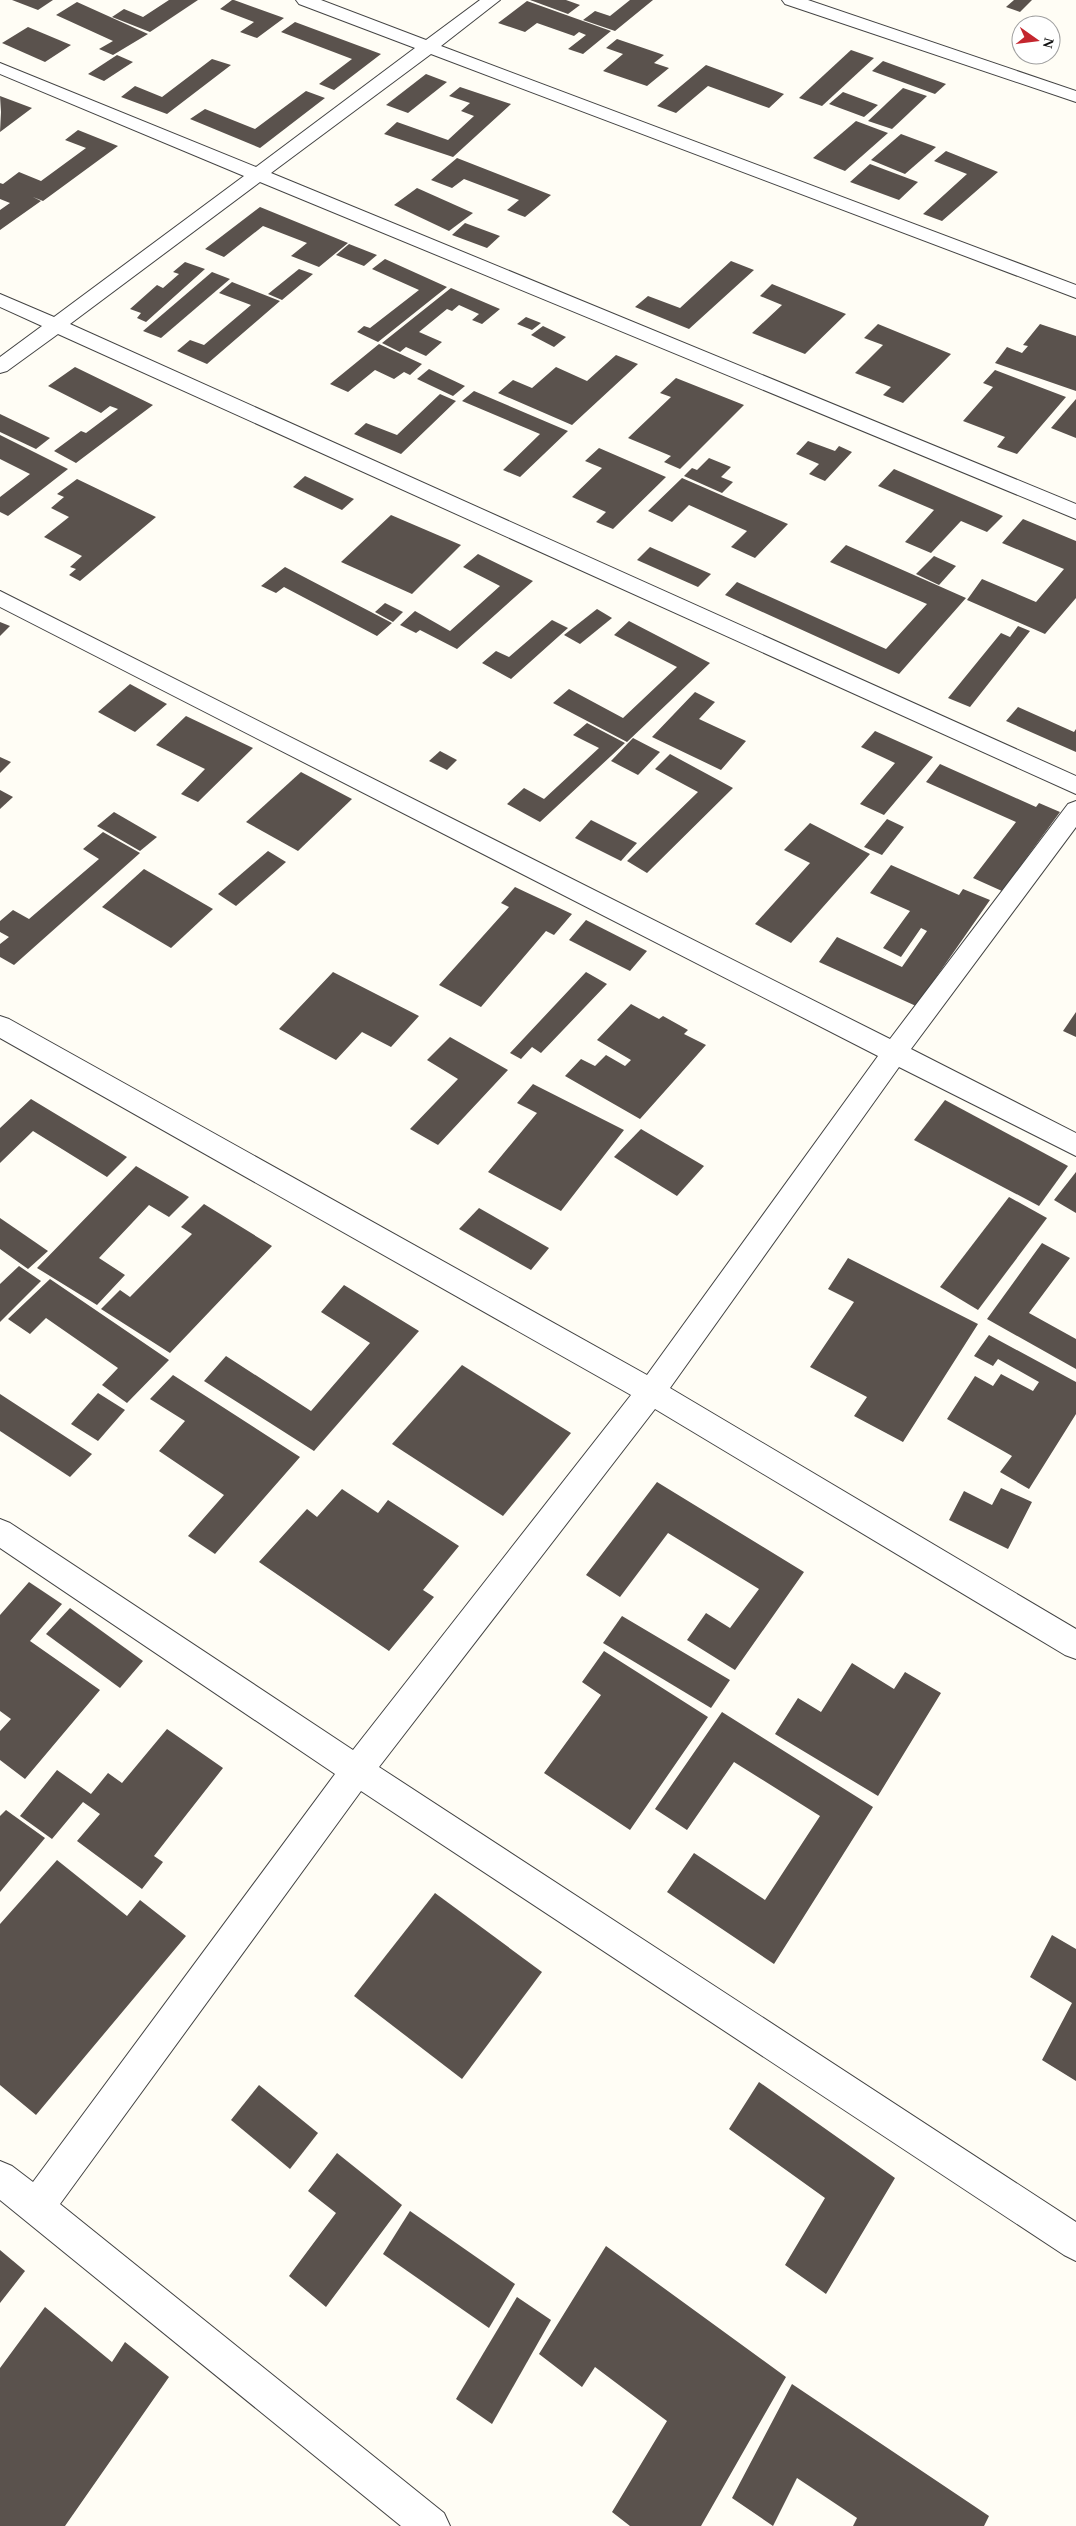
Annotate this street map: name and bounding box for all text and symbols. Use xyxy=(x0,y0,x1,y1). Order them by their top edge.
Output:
north arrow xyxy=(1011,15,1061,65)
text: N xyxy=(1040,36,1057,50)

